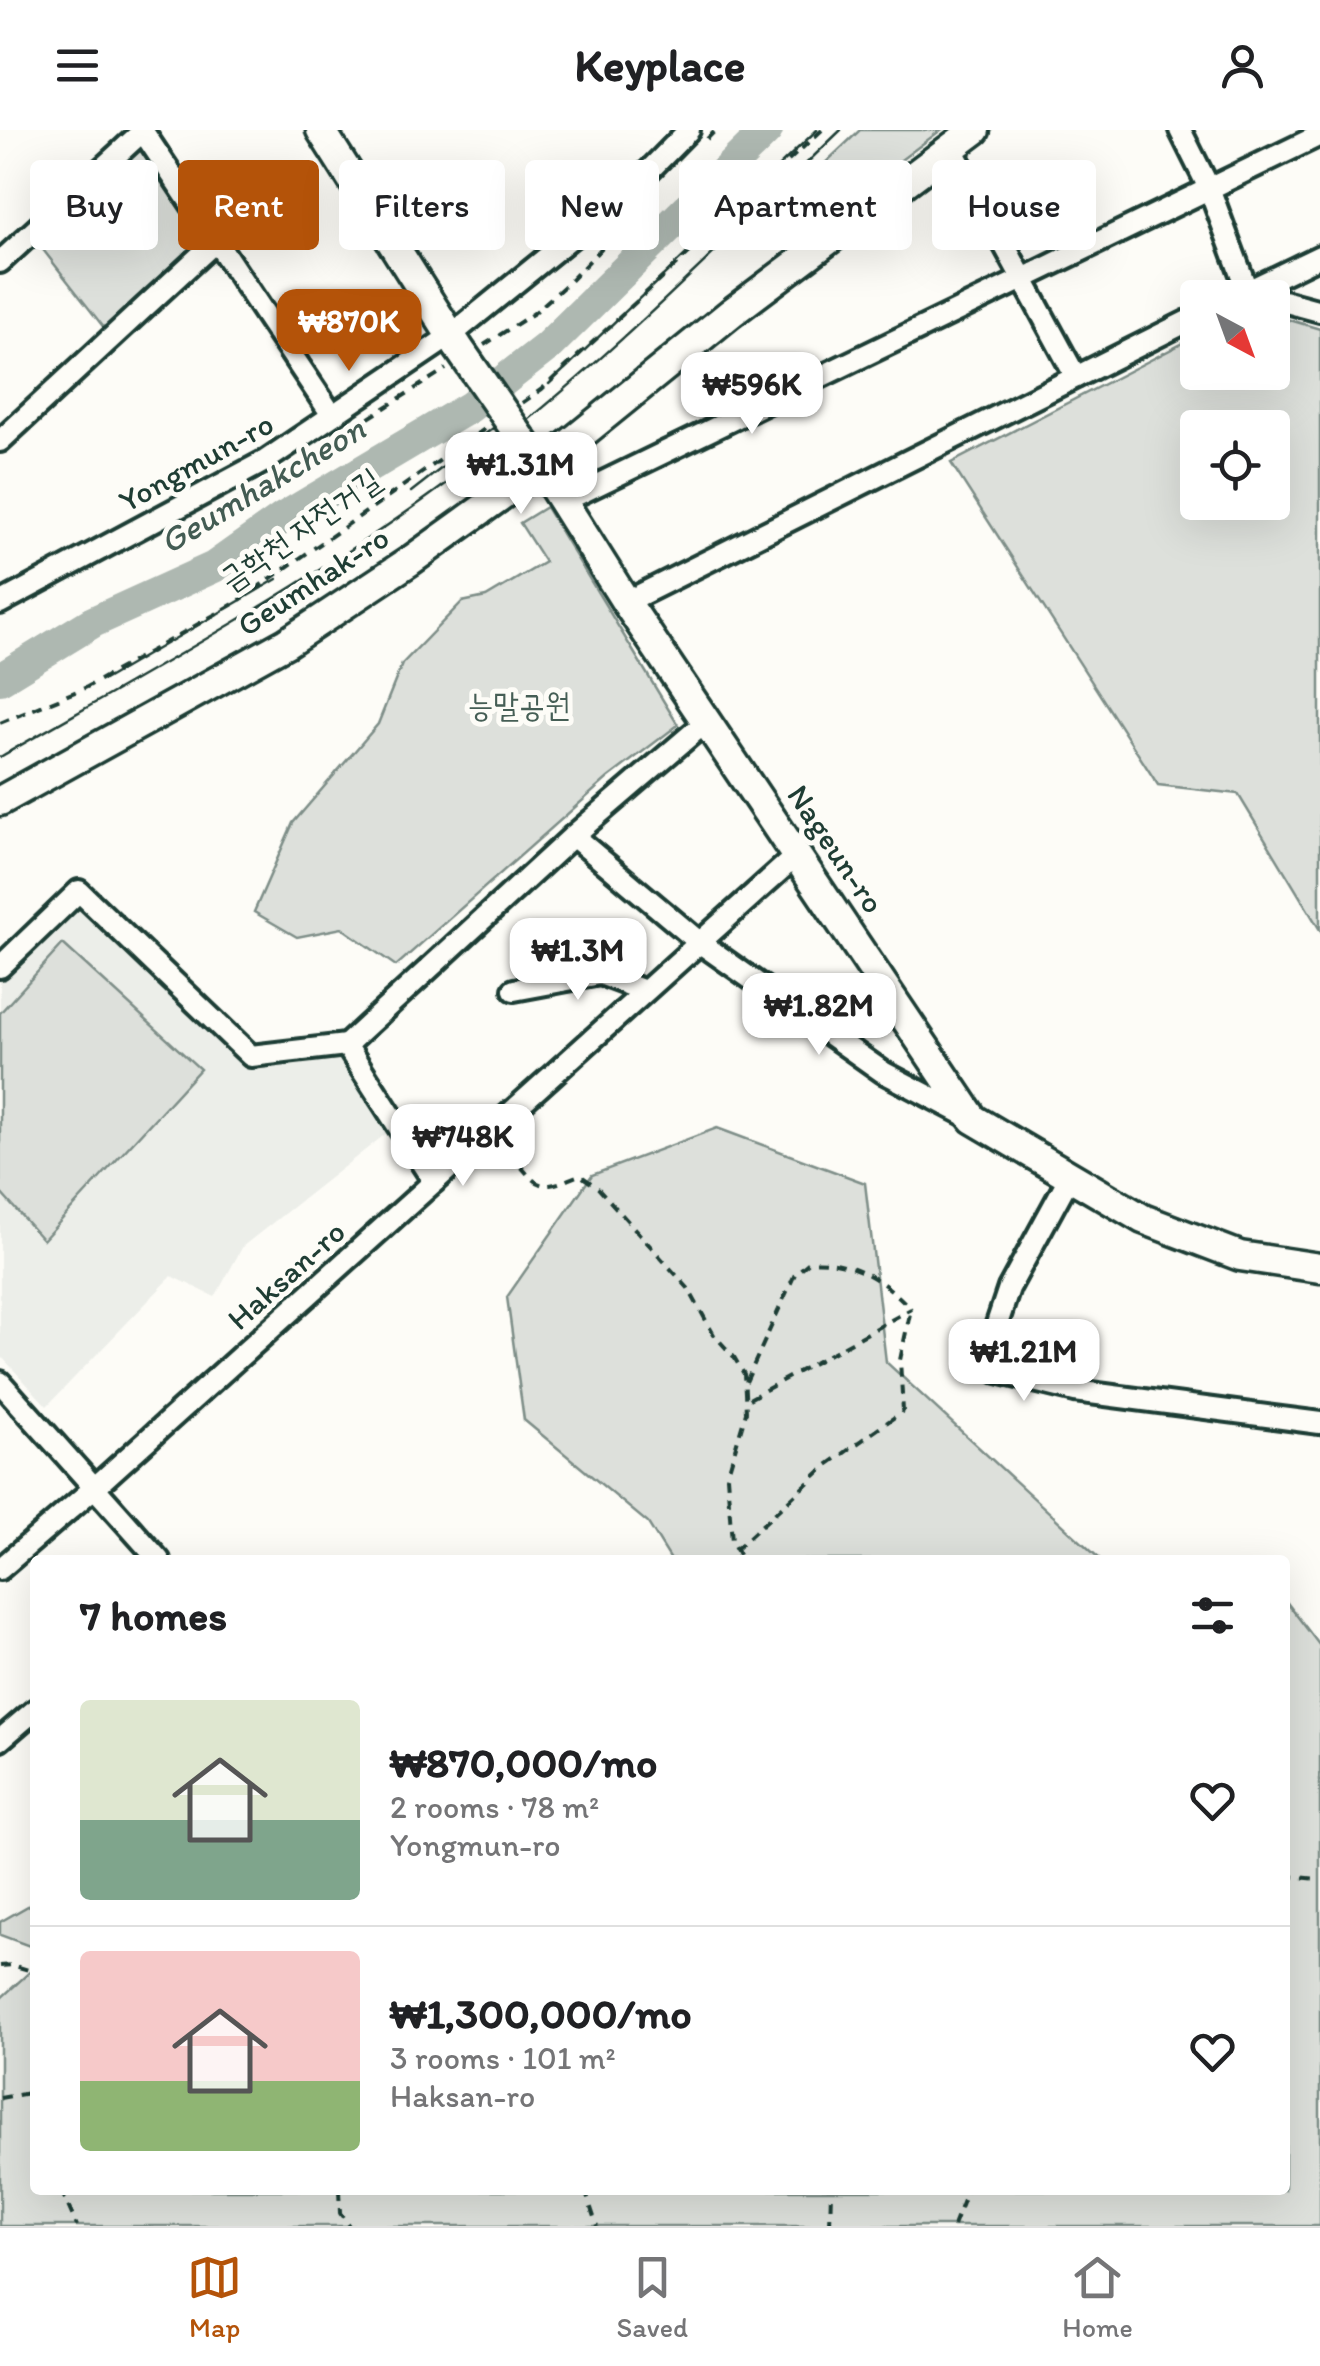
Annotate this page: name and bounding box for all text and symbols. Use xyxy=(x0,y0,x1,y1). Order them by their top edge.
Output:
icon: menu xyxy=(50,38,105,93)
text: Keyplace xyxy=(575,38,745,92)
icon: person xyxy=(1215,38,1270,93)
chip: Buy xyxy=(30,160,158,250)
chip: Rent xyxy=(178,160,319,250)
chip: Filters xyxy=(339,160,505,250)
chip: New xyxy=(525,160,659,250)
chip: Apartment xyxy=(679,160,912,250)
chip: House xyxy=(932,160,1096,250)
north arrow xyxy=(1180,280,1290,390)
map controls xyxy=(1180,280,1290,520)
pin: ₩870K xyxy=(279,289,419,374)
text: ₩870K xyxy=(299,302,399,340)
pin: ₩596K xyxy=(682,352,822,437)
text: ₩596K xyxy=(703,365,801,403)
street label: Yongmun-ro xyxy=(112,404,280,520)
water label: Geumhakcheon xyxy=(152,407,373,563)
button: locate xyxy=(1180,410,1290,520)
pin: ₩1.31M xyxy=(440,432,602,517)
text: ₩1.31M xyxy=(467,445,575,483)
street label: 금학천 자전거길 xyxy=(212,460,388,598)
street label: Geumhak-ro xyxy=(230,518,396,644)
park label: 능말공원 xyxy=(468,686,571,724)
street label: Nageun-ro xyxy=(779,778,893,920)
pin: ₩1.3M xyxy=(508,918,648,1003)
text: ₩1.3M xyxy=(532,931,624,969)
pin: ₩1.82M xyxy=(738,973,900,1058)
text: ₩1.82M xyxy=(764,986,874,1024)
pin: ₩748K xyxy=(393,1104,533,1189)
text: ₩748K xyxy=(413,1117,513,1155)
street label: Haksan-ro xyxy=(219,1212,353,1338)
pin: ₩1.21M xyxy=(943,1319,1105,1404)
text: ₩1.21M xyxy=(971,1332,1077,1370)
icon: filters xyxy=(1185,1588,1240,1643)
text: 7 homes xyxy=(80,1590,227,1641)
text: ₩870,000/mo xyxy=(390,1737,658,1788)
icon: home xyxy=(160,1740,280,1860)
icon: heart xyxy=(1185,1773,1240,1828)
text: 2 rooms · 78 m² xyxy=(390,1788,599,1826)
text: Yongmun-ro xyxy=(390,1826,560,1864)
text: ₩1,300,000/mo xyxy=(390,1988,692,2039)
icon: home xyxy=(160,1991,280,2111)
icon: heart xyxy=(1185,2024,1240,2079)
text: 3 rooms · 101 m² xyxy=(390,2039,616,2077)
text: Haksan-ro xyxy=(390,2077,535,2115)
tab: Map xyxy=(187,2250,242,2344)
tab: Saved xyxy=(616,2250,688,2344)
tab: Home xyxy=(1062,2250,1133,2344)

